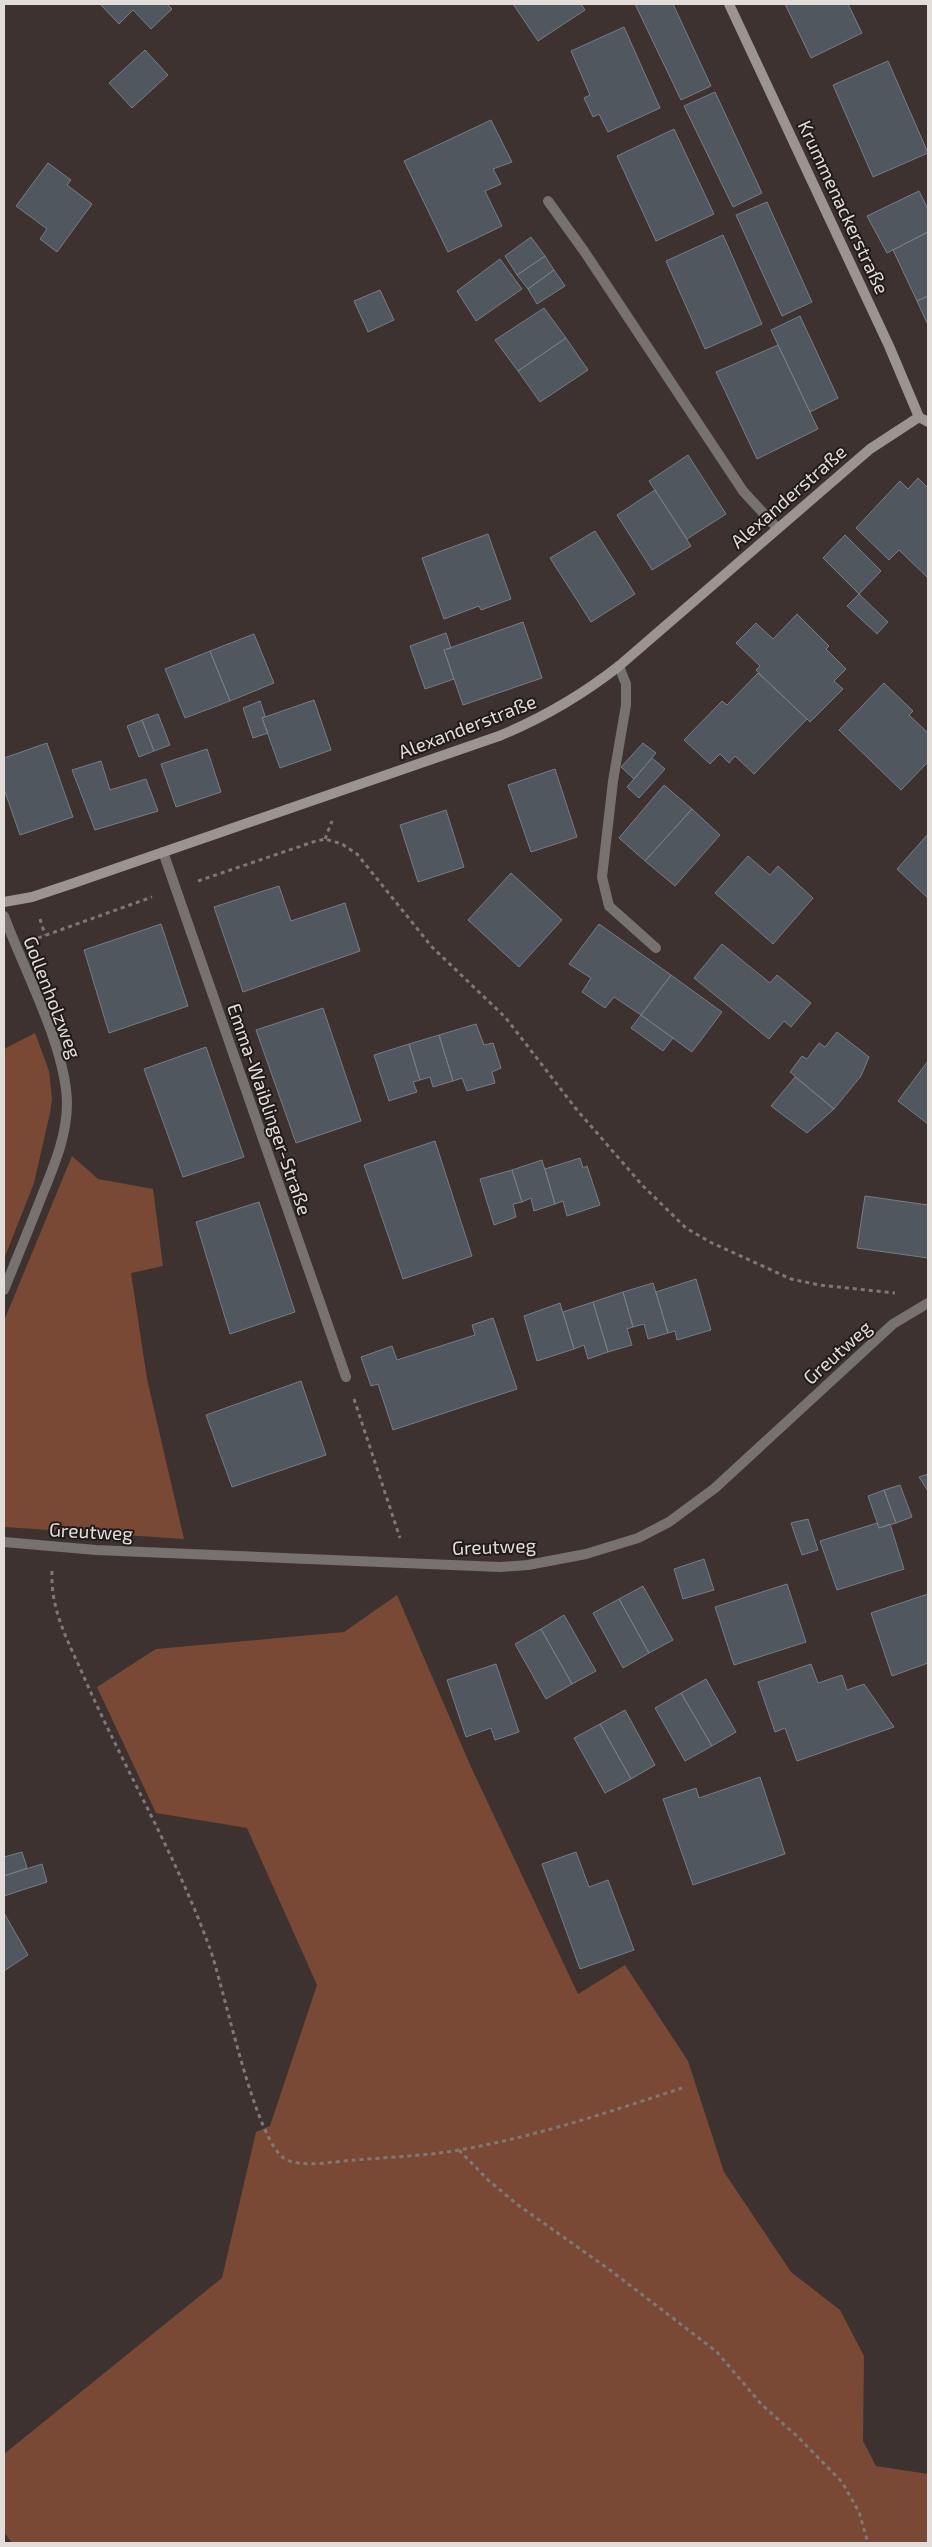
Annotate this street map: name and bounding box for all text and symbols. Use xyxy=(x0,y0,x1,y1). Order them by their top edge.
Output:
street label: Krummenackerstraße xyxy=(794,116,894,298)
street label: Alexanderstraße xyxy=(725,439,851,553)
street label: Alexanderstraße xyxy=(395,689,539,763)
street label: Gollenholzweg xyxy=(19,933,87,1062)
street label: Emma-Waiblinger-Straße xyxy=(223,1000,317,1218)
street label: Greutweg xyxy=(798,1315,876,1389)
street label: Greutweg xyxy=(48,1517,134,1545)
street label: Greutweg xyxy=(452,1533,537,1559)

